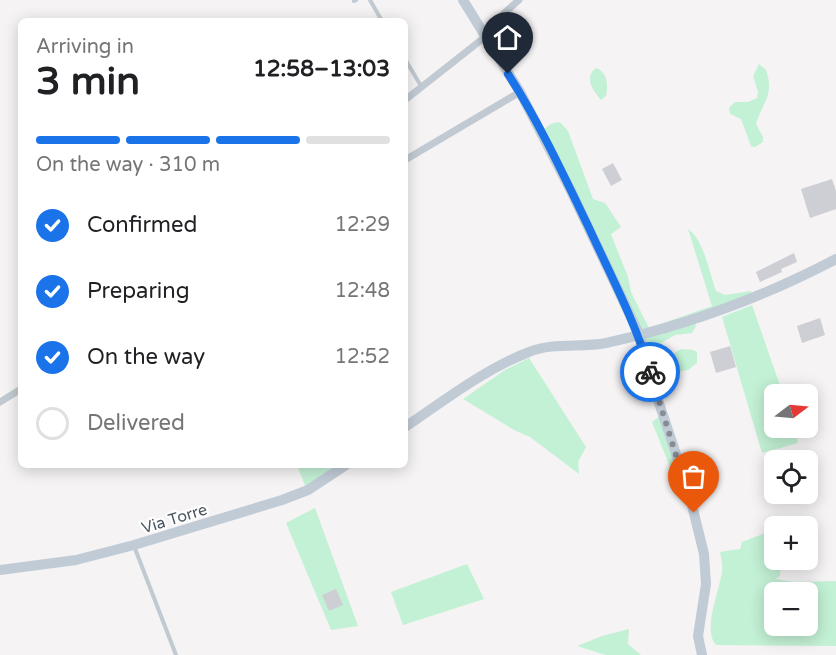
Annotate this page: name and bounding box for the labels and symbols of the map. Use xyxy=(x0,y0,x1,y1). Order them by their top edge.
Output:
pin xyxy=(482,12,533,74)
courier xyxy=(620,342,680,402)
north arrow xyxy=(764,384,818,438)
pin xyxy=(668,451,719,513)
street label: Via Torre xyxy=(139,500,210,538)

